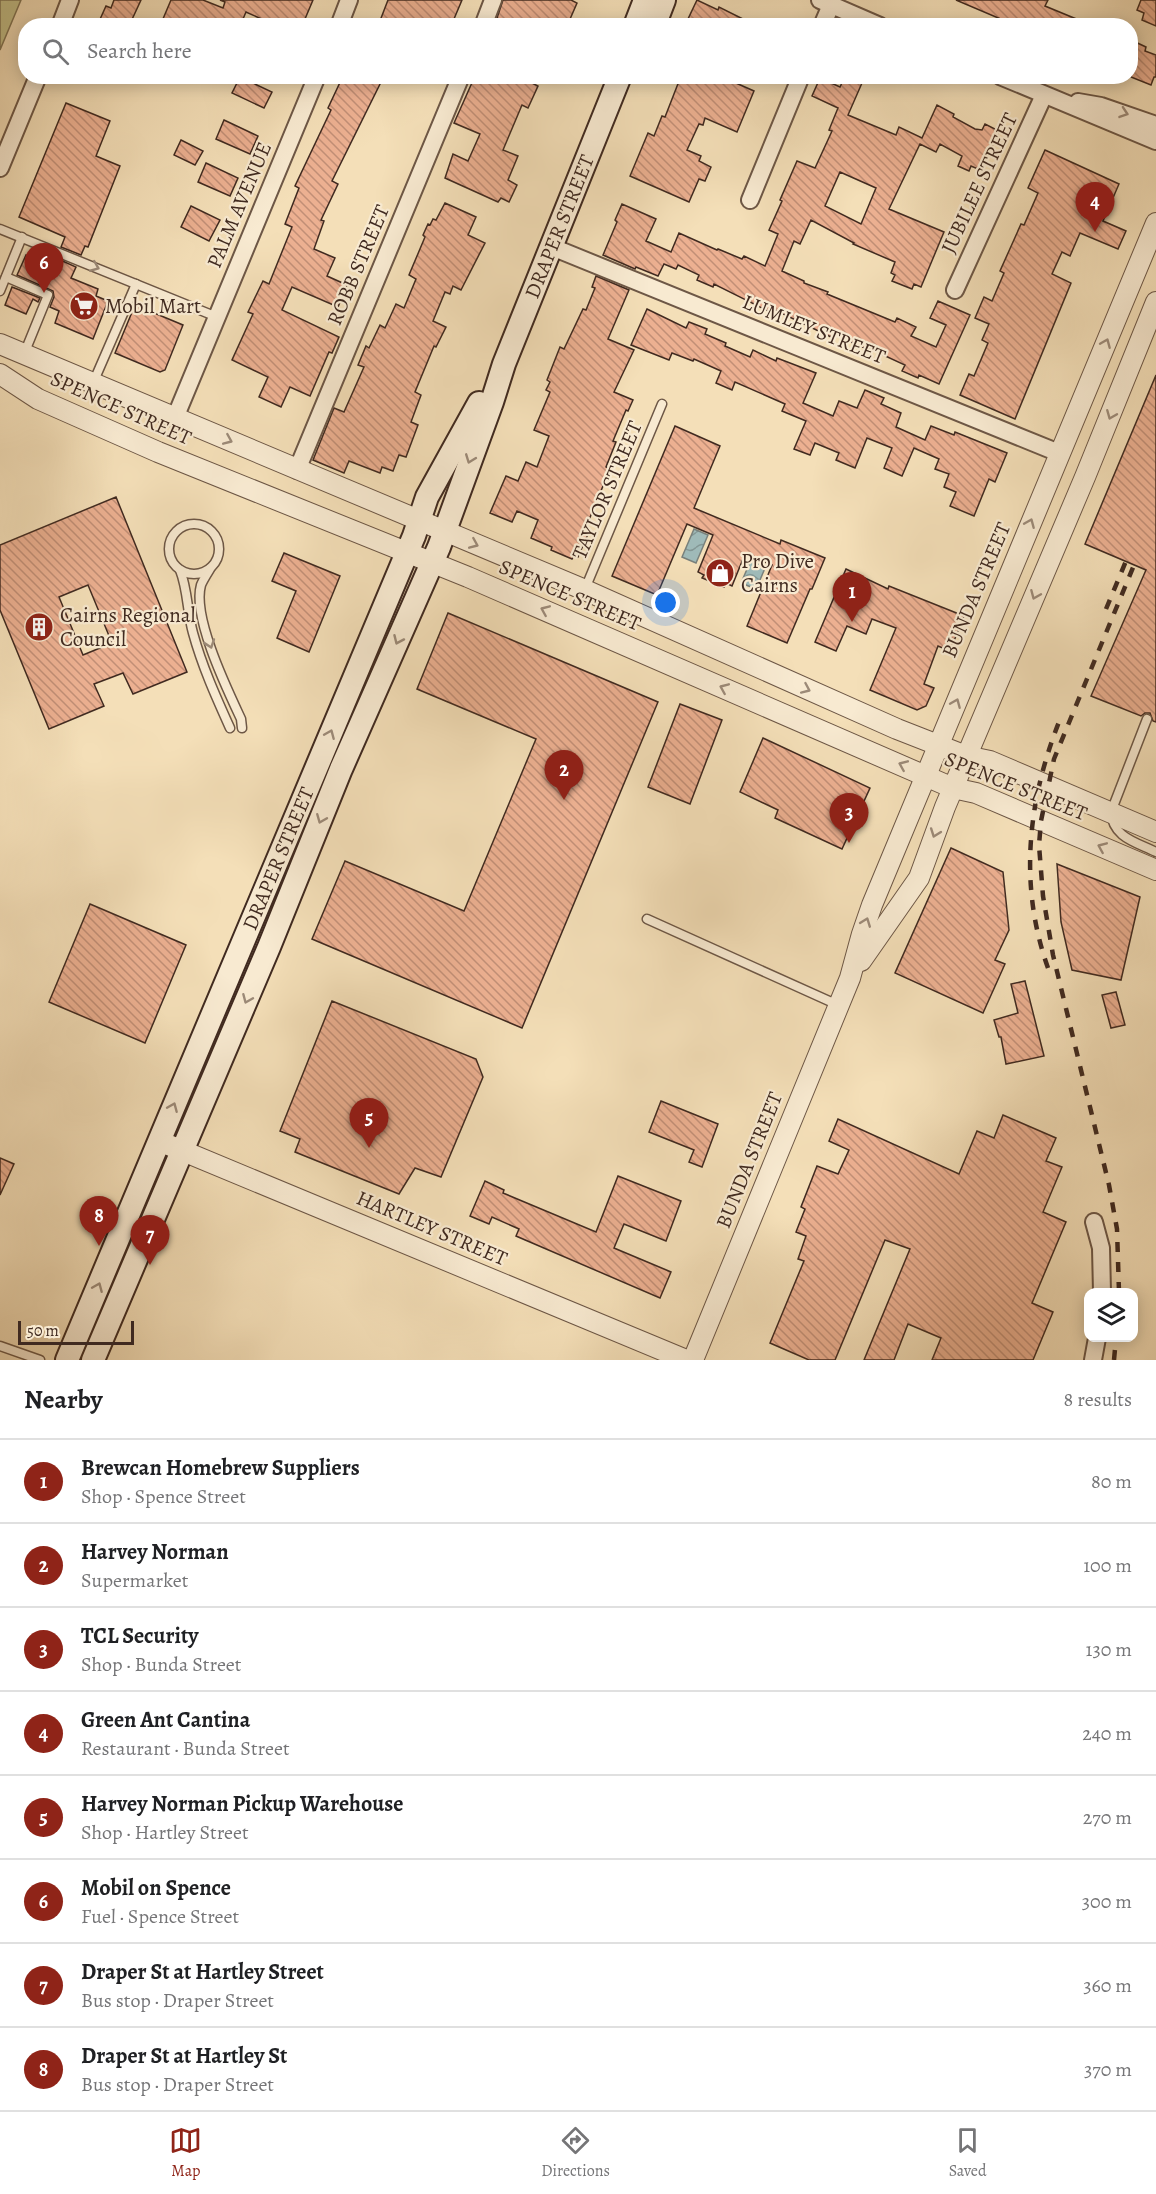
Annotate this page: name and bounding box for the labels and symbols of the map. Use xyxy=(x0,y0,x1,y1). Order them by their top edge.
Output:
one-way arrow xyxy=(1118,106,1129,119)
street label: JUBILEE STREET xyxy=(934,108,1024,258)
street label: PALM AVENUE xyxy=(200,138,278,272)
street label: DRAPER STREET xyxy=(518,150,601,303)
pin: 4 xyxy=(1076,182,1114,232)
street label: ROBB STREET xyxy=(320,200,396,329)
pin: 6 xyxy=(24,244,63,293)
one-way arrow xyxy=(89,260,100,272)
street label: LUMLEY STREET xyxy=(738,288,890,371)
supermarket icon: Mobil Mart xyxy=(68,290,100,322)
place label: Mobil Mart xyxy=(105,292,201,320)
one-way arrow xyxy=(1099,338,1111,349)
street label: SPENCE STREET xyxy=(46,364,196,452)
one-way arrow xyxy=(1105,409,1118,420)
street label: TAYLOR STREET xyxy=(565,416,649,563)
one-way arrow xyxy=(222,433,233,445)
one-way arrow xyxy=(465,453,478,464)
street label: BUNDA STREET xyxy=(935,517,1017,662)
one-way arrow xyxy=(1023,518,1035,529)
one-way arrow xyxy=(467,536,478,548)
place label: Pro Dive Cairns xyxy=(741,547,814,599)
street label: SPENCE STREET xyxy=(495,552,646,638)
shop icon: Pro Dive Cairns xyxy=(704,557,736,589)
pin: 1 xyxy=(832,572,872,622)
your location xyxy=(651,588,680,617)
one-way arrow xyxy=(1030,588,1042,599)
place label: Cairns Regional Council xyxy=(60,601,196,653)
one-way arrow xyxy=(540,605,551,617)
building icon: Cairns Regional Council xyxy=(23,611,55,643)
one-way arrow xyxy=(394,634,406,645)
one-way arrow xyxy=(203,639,216,649)
one-way arrow xyxy=(800,682,811,694)
one-way arrow xyxy=(719,683,730,695)
one-way arrow xyxy=(948,698,960,709)
one-way arrow xyxy=(323,729,335,740)
street label: SPENCE STREET xyxy=(940,745,1092,828)
pin: 2 xyxy=(544,750,584,800)
one-way arrow xyxy=(898,761,909,773)
street label: DRAPER STREET xyxy=(236,782,321,934)
pin: 3 xyxy=(830,794,868,843)
one-way arrow xyxy=(316,813,329,824)
one-way arrow xyxy=(930,827,943,837)
one-way arrow xyxy=(1097,842,1108,854)
one-way arrow xyxy=(859,917,871,928)
one-way arrow xyxy=(242,993,254,1004)
street label: BUNDA STREET xyxy=(709,1087,789,1232)
pin: 5 xyxy=(350,1098,388,1148)
one-way arrow xyxy=(166,1102,178,1113)
street label: HARTLEY STREET xyxy=(352,1184,512,1273)
pin: 8 xyxy=(80,1196,118,1246)
pin: 7 xyxy=(130,1216,170,1265)
one-way arrow xyxy=(91,1282,103,1293)
scale bar xyxy=(18,1318,134,1346)

